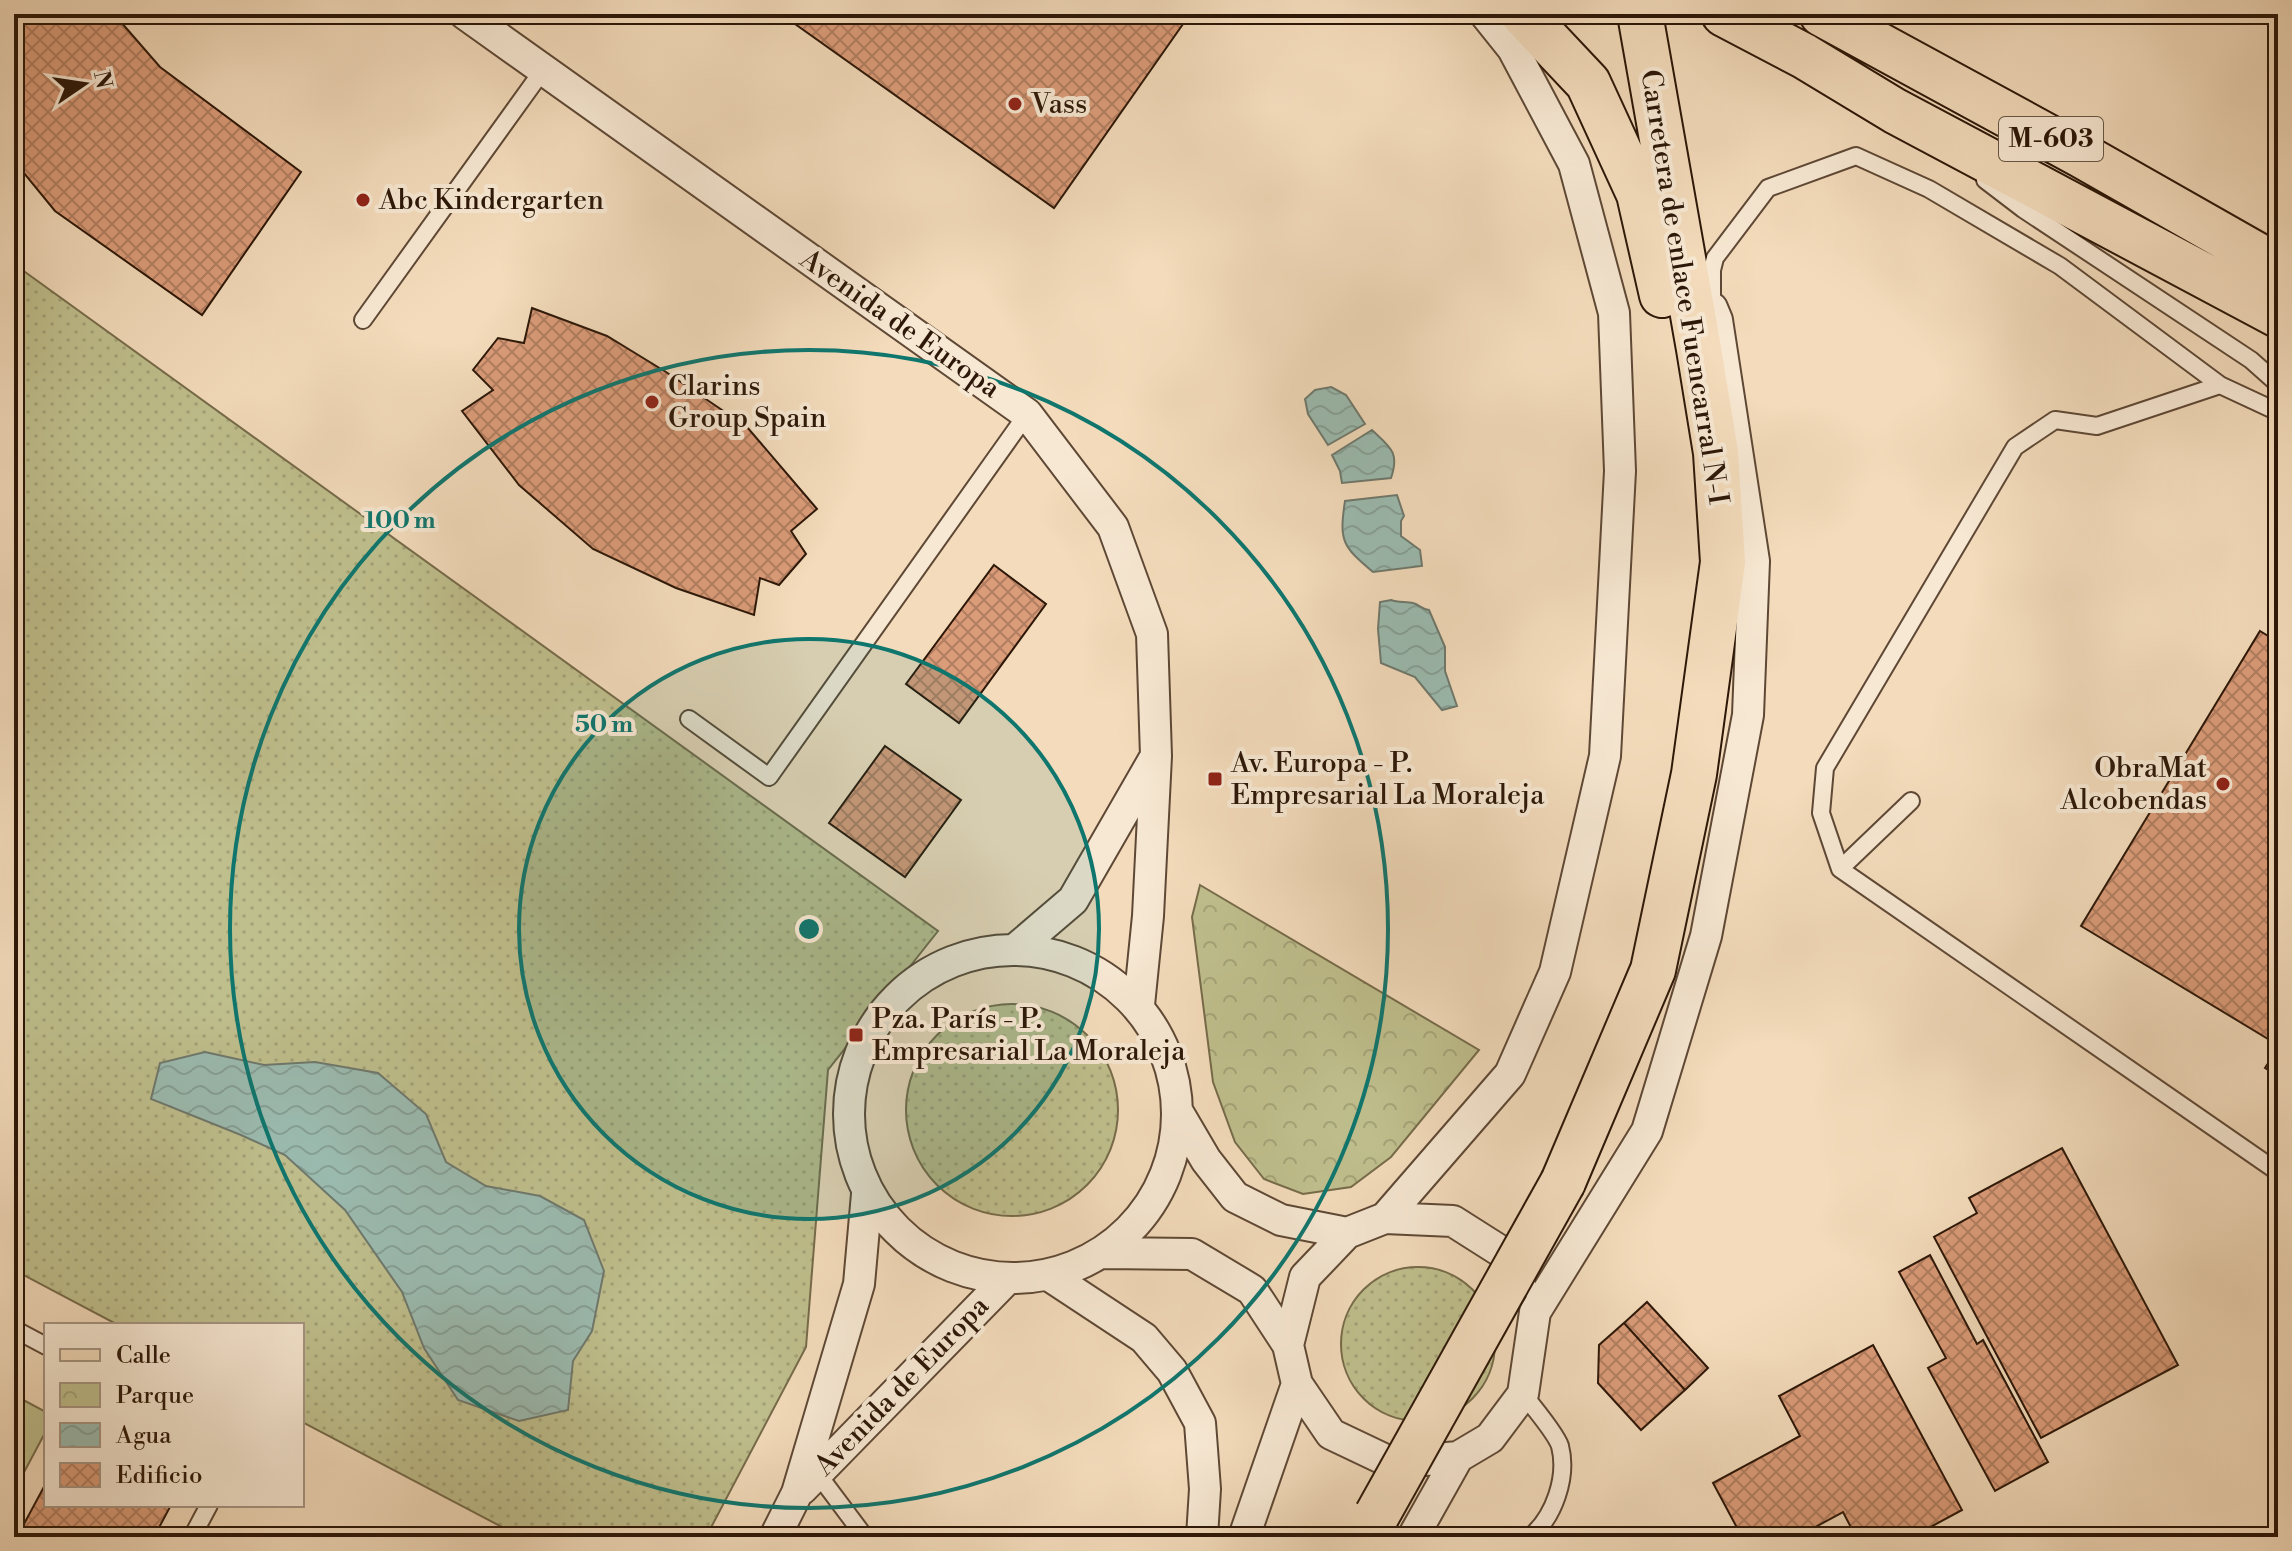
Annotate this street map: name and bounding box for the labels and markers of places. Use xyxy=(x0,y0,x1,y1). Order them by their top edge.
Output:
place label: Vass xyxy=(1030,87,1087,122)
marker: Vass xyxy=(1006,95,1024,113)
place label: Abc Kindergarten xyxy=(378,183,604,218)
marker: Abc Kindergarten xyxy=(354,191,372,209)
place label: Clarins Group Spain xyxy=(668,369,827,436)
marker: Clarins Group Spain xyxy=(643,393,661,411)
place label: Av. Europa - P. Empresarial La Moraleja xyxy=(1230,746,1545,813)
place label: ObraMat Alcobendas xyxy=(2060,751,2207,818)
marker: Av. Europa - P. Empresarial La Moraleja xyxy=(1206,770,1224,788)
marker: ObraMat Alcobendas xyxy=(2214,775,2232,793)
centre of rings xyxy=(795,915,823,943)
place label: Pza. París - P. Empresarial La Moraleja xyxy=(872,1002,1186,1069)
marker: Pza. París - P. Empresarial La Moraleja xyxy=(847,1026,865,1044)

